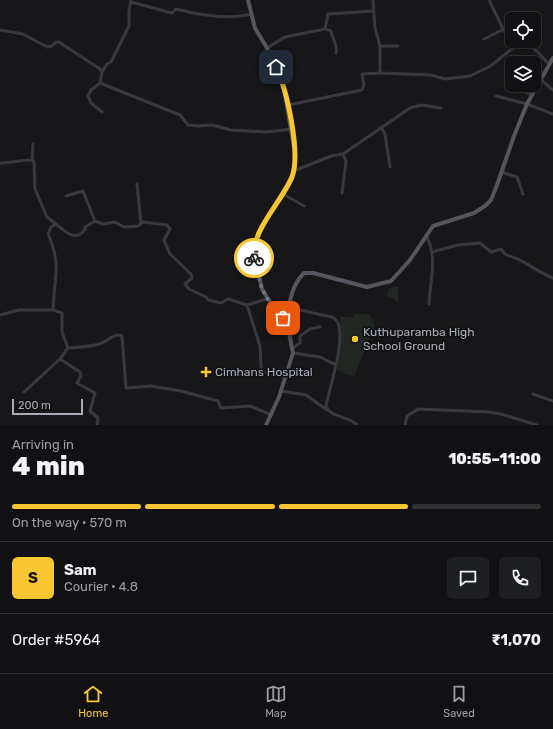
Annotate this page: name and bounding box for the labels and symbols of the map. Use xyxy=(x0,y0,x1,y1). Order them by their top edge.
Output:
pin xyxy=(259,50,293,84)
courier xyxy=(234,238,274,278)
pin xyxy=(266,301,300,335)
place label: Kuthuparamba High School Ground xyxy=(363,325,475,353)
marker: Kuthuparamba High School Ground xyxy=(350,334,360,344)
place label: Cimhans Hospital xyxy=(215,365,313,379)
marker: Cimhans Hospital xyxy=(200,366,212,378)
scale bar xyxy=(12,397,83,416)

